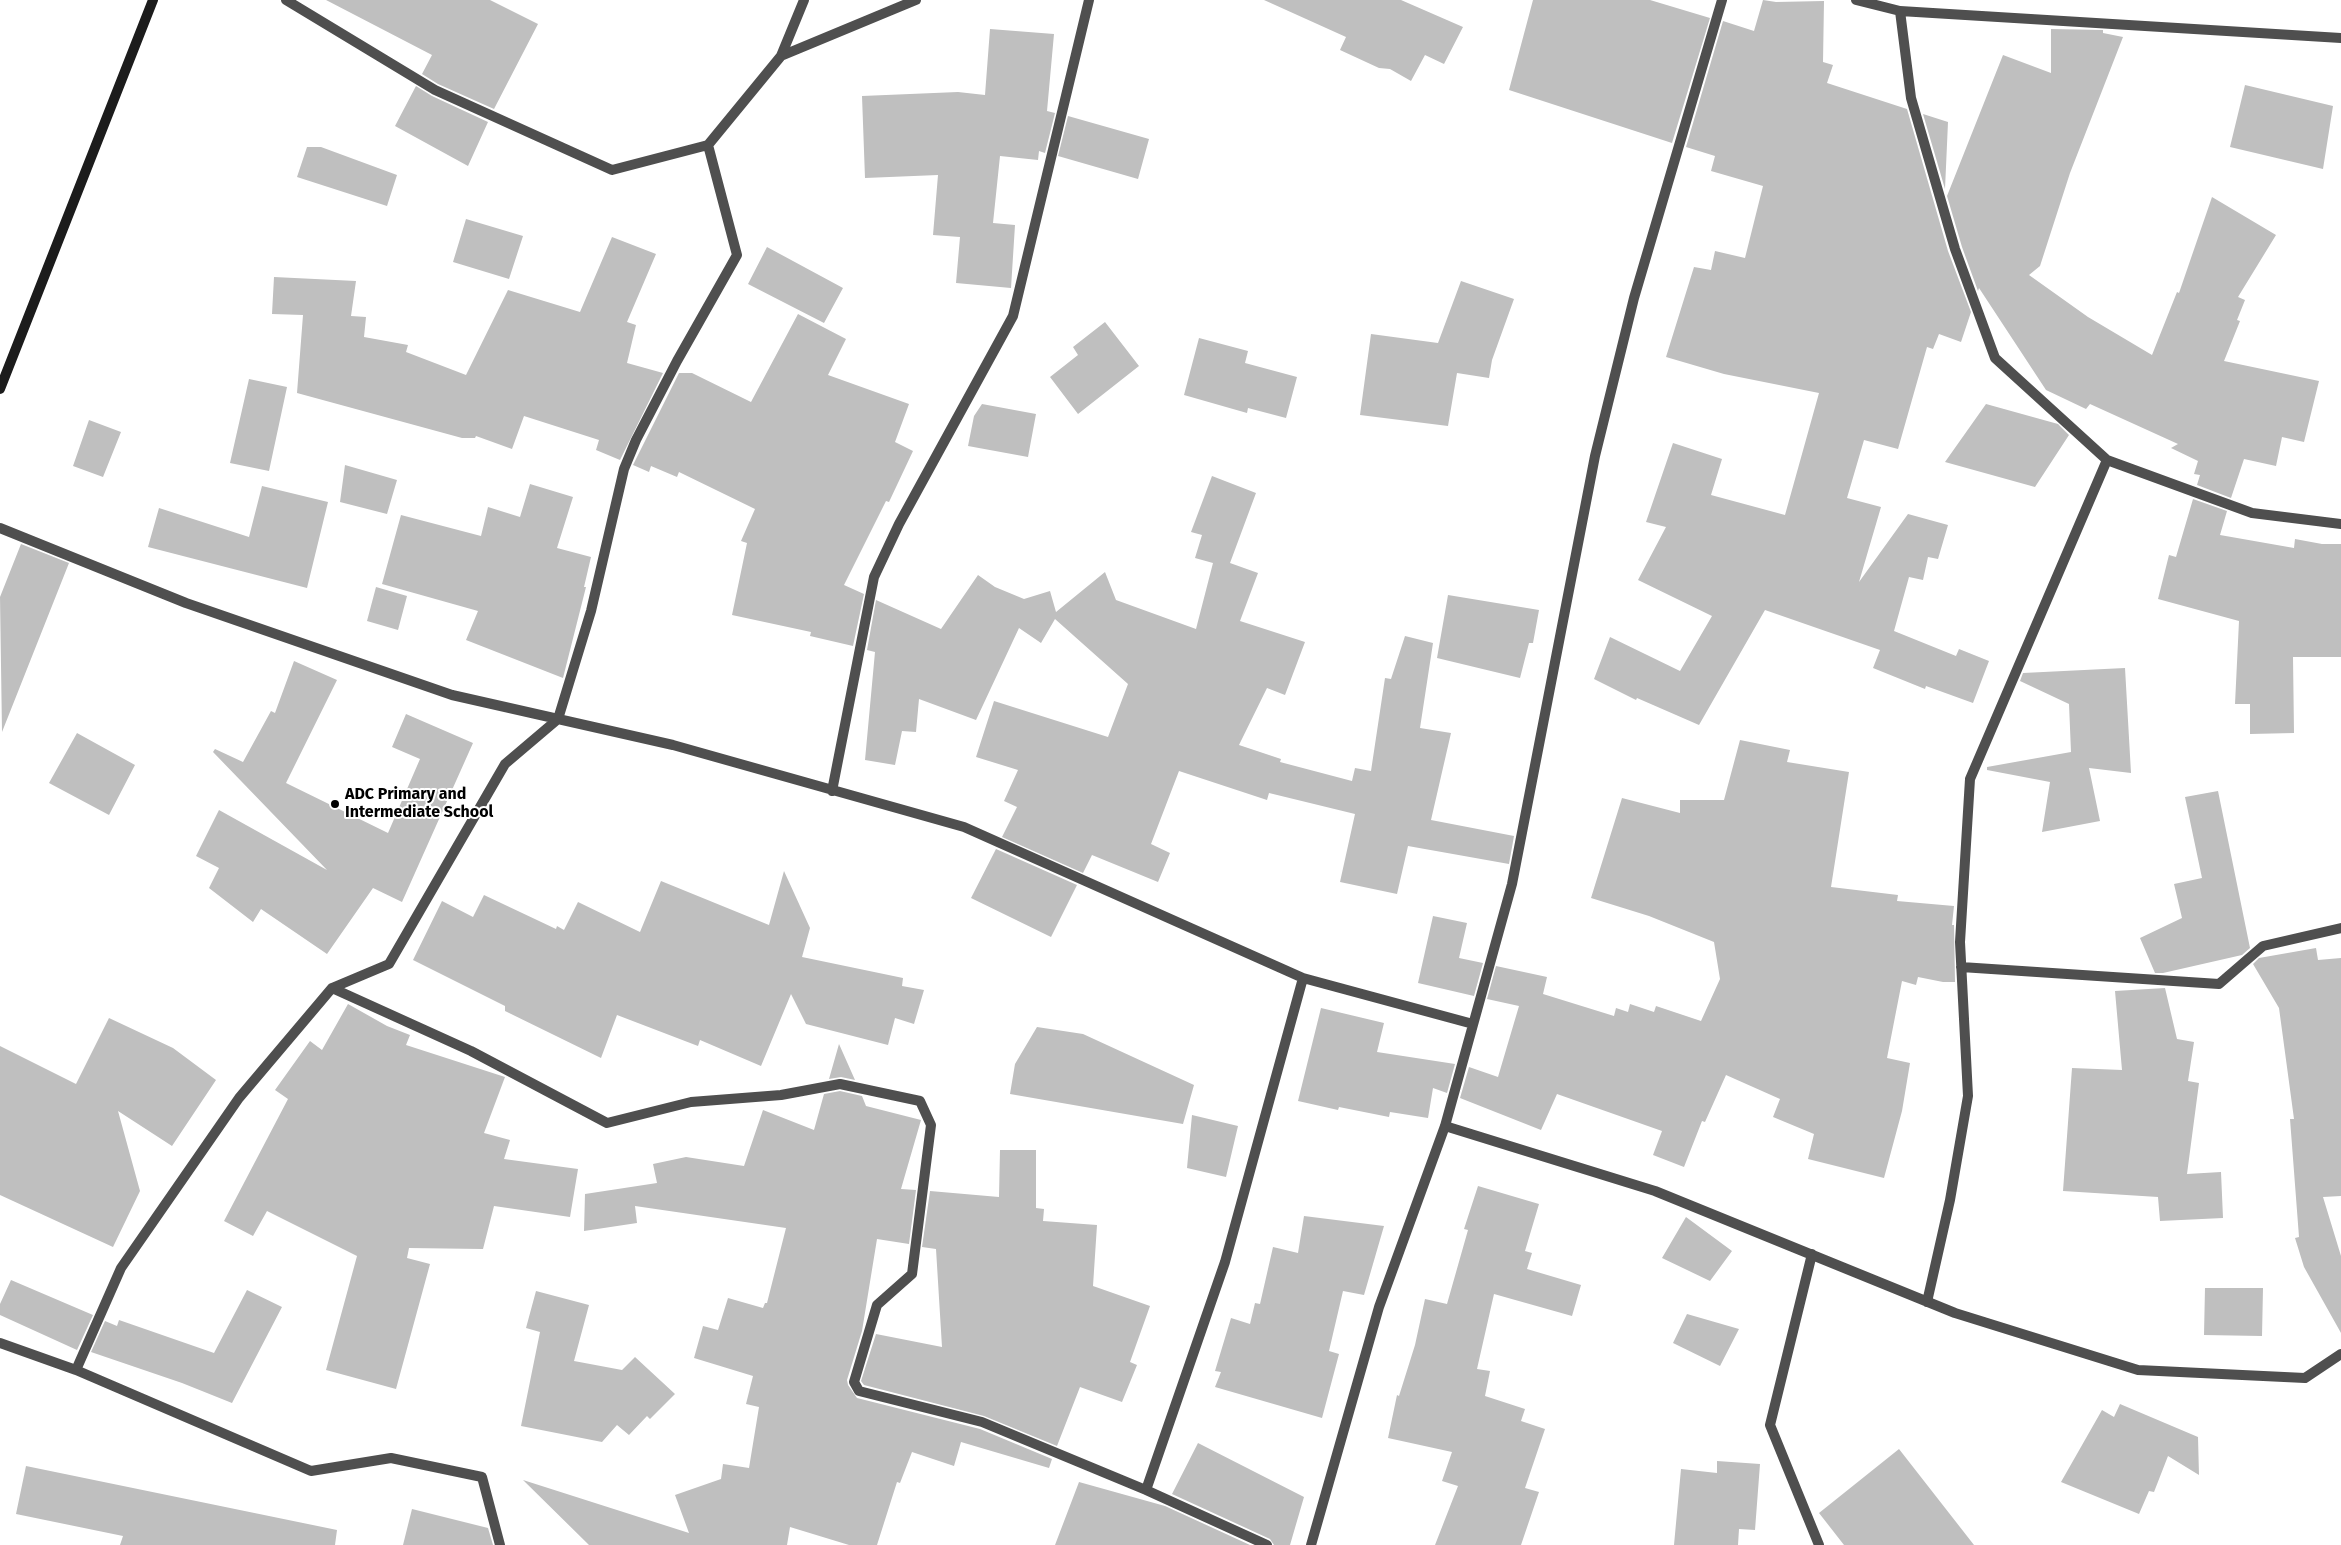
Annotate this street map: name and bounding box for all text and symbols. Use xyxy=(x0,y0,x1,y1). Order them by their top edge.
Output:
place label: ADC Primary and Intermediate School xyxy=(345,785,493,823)
marker: ADC Primary and Intermediate School xyxy=(329,798,341,810)

